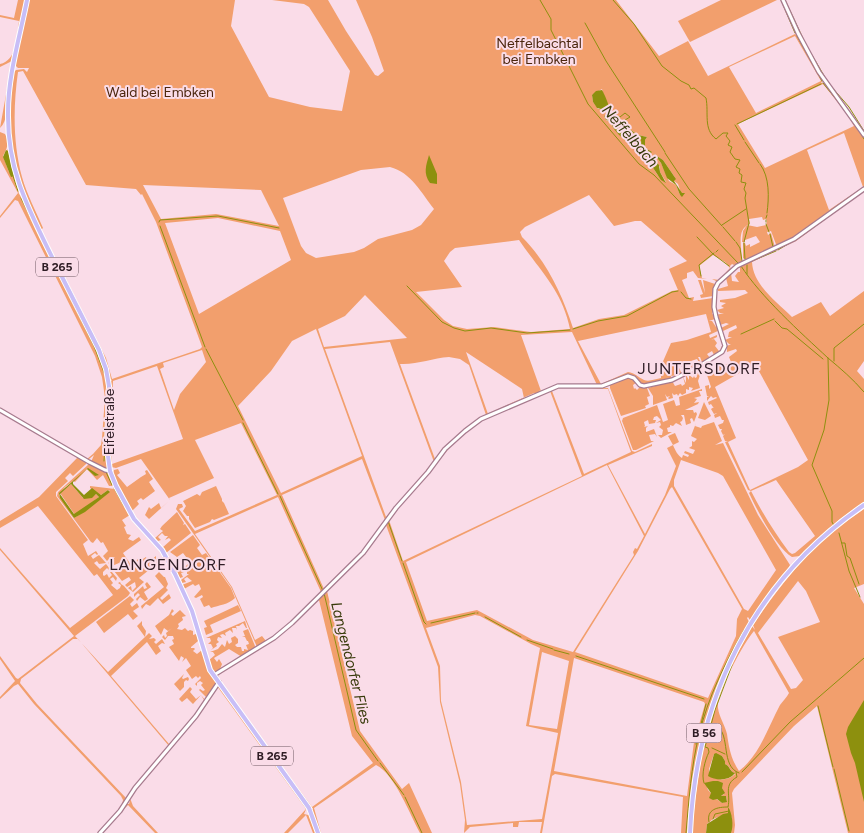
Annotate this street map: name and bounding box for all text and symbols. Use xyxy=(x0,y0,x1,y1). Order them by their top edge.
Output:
park label: Neffelbachtal bei Embken xyxy=(496,35,582,68)
park label: Wald bei Embken xyxy=(106,84,214,101)
water label: Neffelbach xyxy=(598,101,662,171)
road number: B 265 xyxy=(36,258,78,276)
district label: JUNTERSDORF xyxy=(637,359,761,378)
street label: Eifelstraße xyxy=(101,388,118,455)
district label: LANGENDORF xyxy=(109,555,227,574)
water label: Langendorfer Flies xyxy=(327,600,375,726)
road number: B 56 xyxy=(686,724,722,742)
road number: B 265 xyxy=(251,746,293,766)

